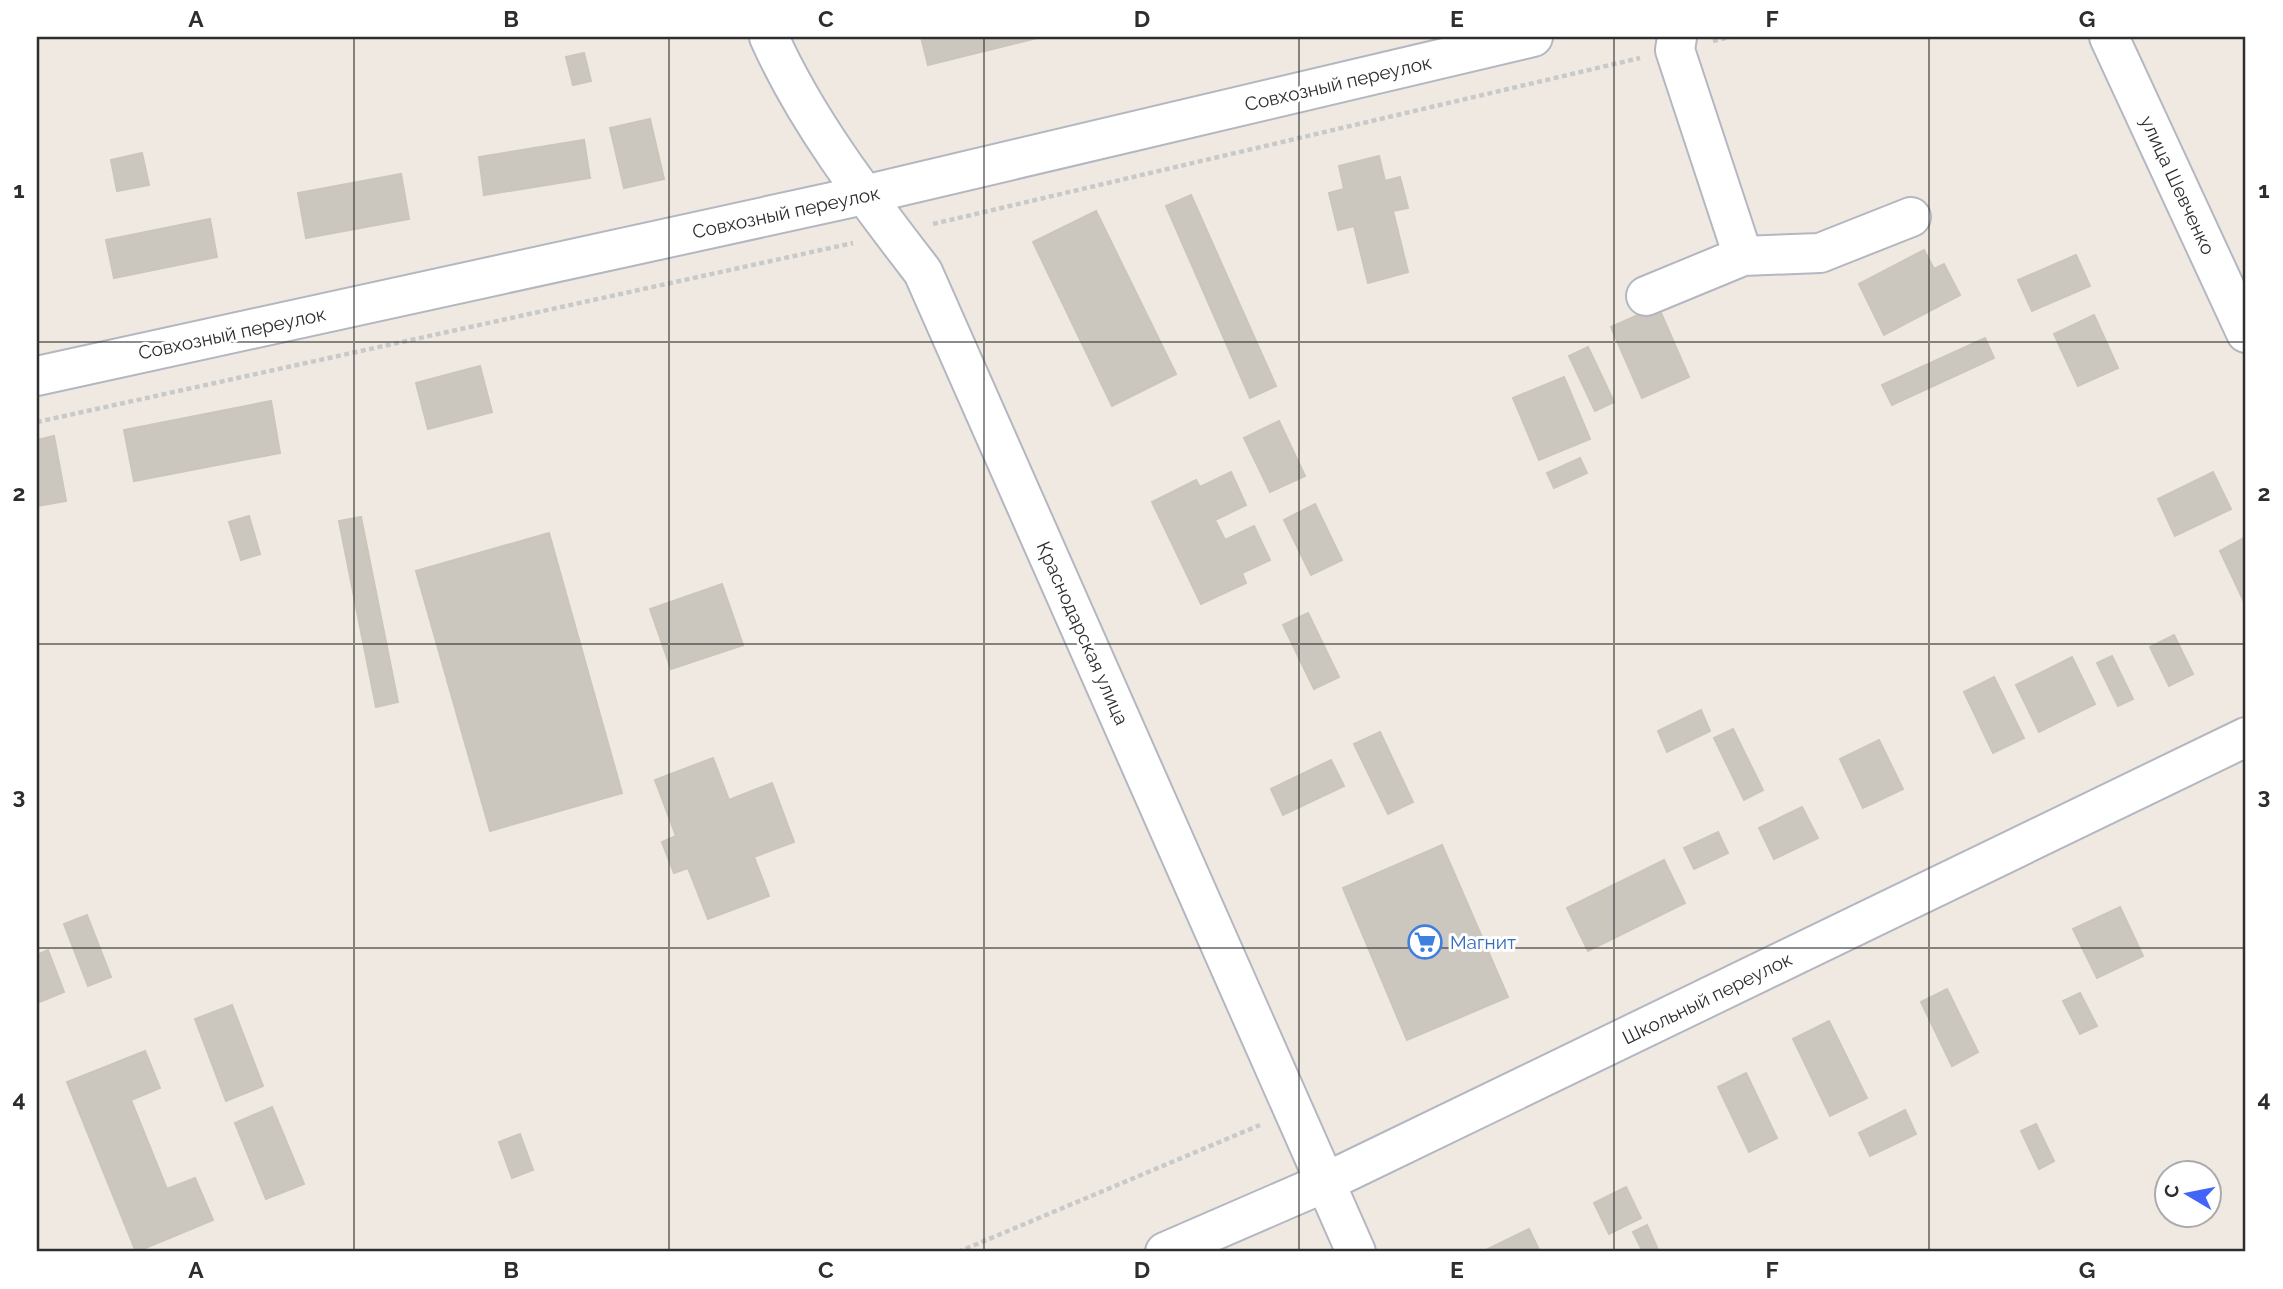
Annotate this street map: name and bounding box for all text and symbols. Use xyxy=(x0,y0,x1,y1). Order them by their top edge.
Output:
text: A xyxy=(188,5,204,32)
text: B xyxy=(503,5,519,32)
text: C xyxy=(818,5,834,32)
text: D xyxy=(1134,5,1150,32)
text: E xyxy=(1450,5,1464,32)
text: F xyxy=(1765,5,1779,32)
text: G xyxy=(2079,5,2095,32)
street label: Совхозный переулок xyxy=(1243,51,1434,115)
street label: улица Шевченко xyxy=(2136,112,2220,258)
text: 1 xyxy=(13,176,25,203)
text: 1 xyxy=(2258,176,2270,203)
street label: Совхозный переулок xyxy=(690,181,882,243)
street label: Совхозный переулок xyxy=(136,302,328,364)
text: 2 xyxy=(13,479,25,506)
text: 2 xyxy=(2258,479,2270,506)
street label: Краснодарская улица xyxy=(1033,538,1133,728)
text: 3 xyxy=(13,782,25,809)
text: 3 xyxy=(2258,782,2270,809)
supermarket icon: Магнит xyxy=(1406,923,1444,961)
place label: Магнит xyxy=(1450,931,1516,953)
street label: Школьный переулок xyxy=(1619,947,1795,1049)
text: 4 xyxy=(12,1085,26,1112)
text: 4 xyxy=(2257,1085,2271,1112)
north arrow xyxy=(2154,1160,2224,1230)
text: С xyxy=(2159,1183,2183,1199)
text: A xyxy=(188,1256,204,1283)
text: B xyxy=(503,1256,519,1283)
text: C xyxy=(818,1256,834,1283)
text: D xyxy=(1134,1256,1150,1283)
text: E xyxy=(1450,1256,1464,1283)
text: F xyxy=(1765,1256,1779,1283)
text: G xyxy=(2079,1256,2095,1283)

